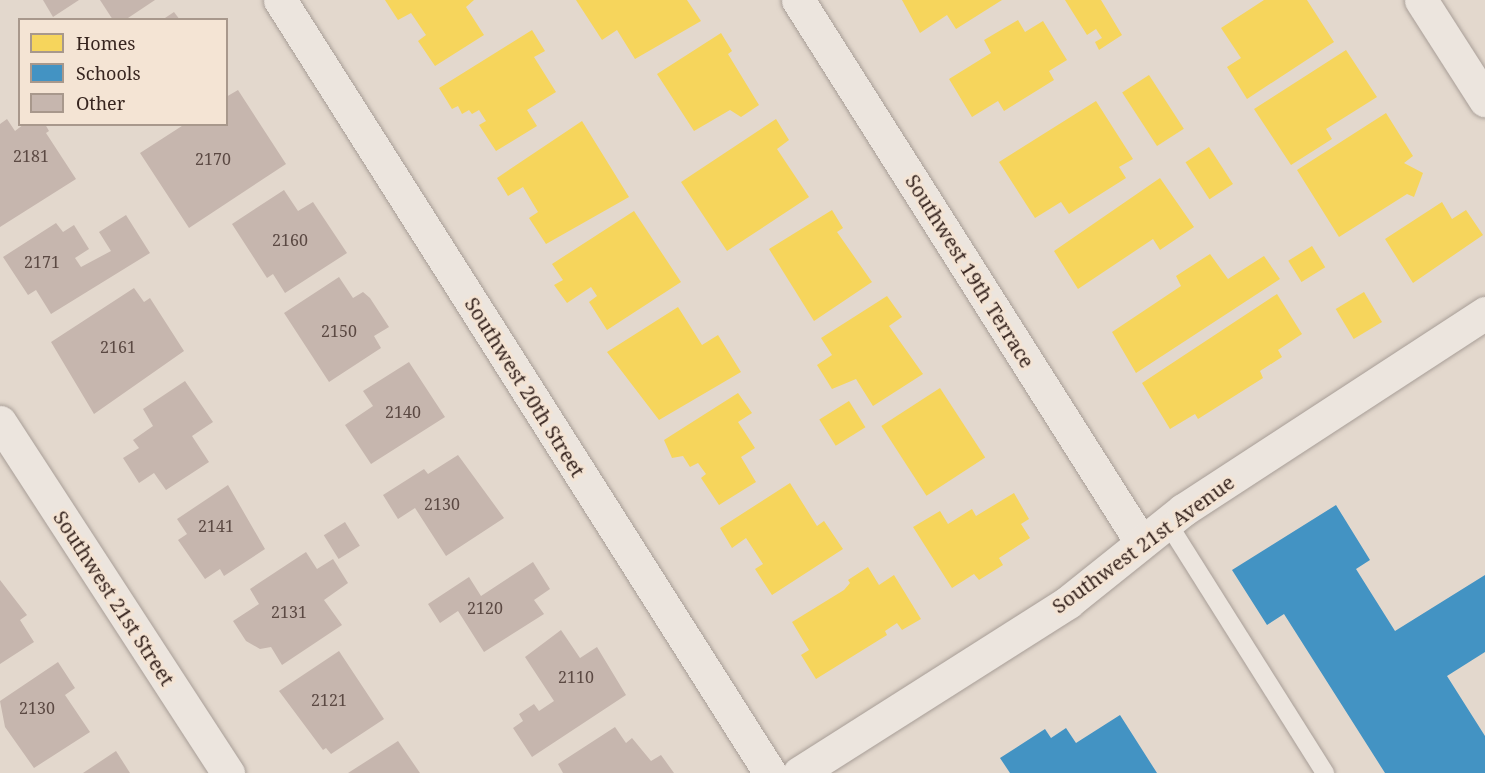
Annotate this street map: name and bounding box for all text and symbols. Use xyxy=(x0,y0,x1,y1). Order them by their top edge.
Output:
legend xyxy=(18,18,228,126)
text: Homes xyxy=(76,31,135,55)
text: Schools xyxy=(76,61,141,85)
text: Other xyxy=(76,91,125,115)
house number: 2181 xyxy=(13,146,49,166)
house number: 2170 xyxy=(195,149,231,169)
street label: Southwest 19th Terrace xyxy=(901,170,1039,372)
house number: 2160 xyxy=(272,230,308,250)
house number: 2171 xyxy=(24,252,60,272)
street label: Southwest 20th Street xyxy=(460,293,590,481)
house number: 2150 xyxy=(321,321,357,341)
house number: 2161 xyxy=(100,337,136,357)
house number: 2140 xyxy=(385,402,421,422)
street label: Southwest 21st Avenue xyxy=(1047,470,1239,618)
house number: 2130 xyxy=(424,494,460,514)
street label: Southwest 21st Street xyxy=(49,506,179,690)
house number: 2141 xyxy=(198,516,234,536)
house number: 2120 xyxy=(467,598,503,618)
house number: 2131 xyxy=(271,602,307,622)
house number: 2110 xyxy=(558,667,594,687)
house number: 2121 xyxy=(311,690,347,710)
house number: 2130 xyxy=(19,698,55,718)

